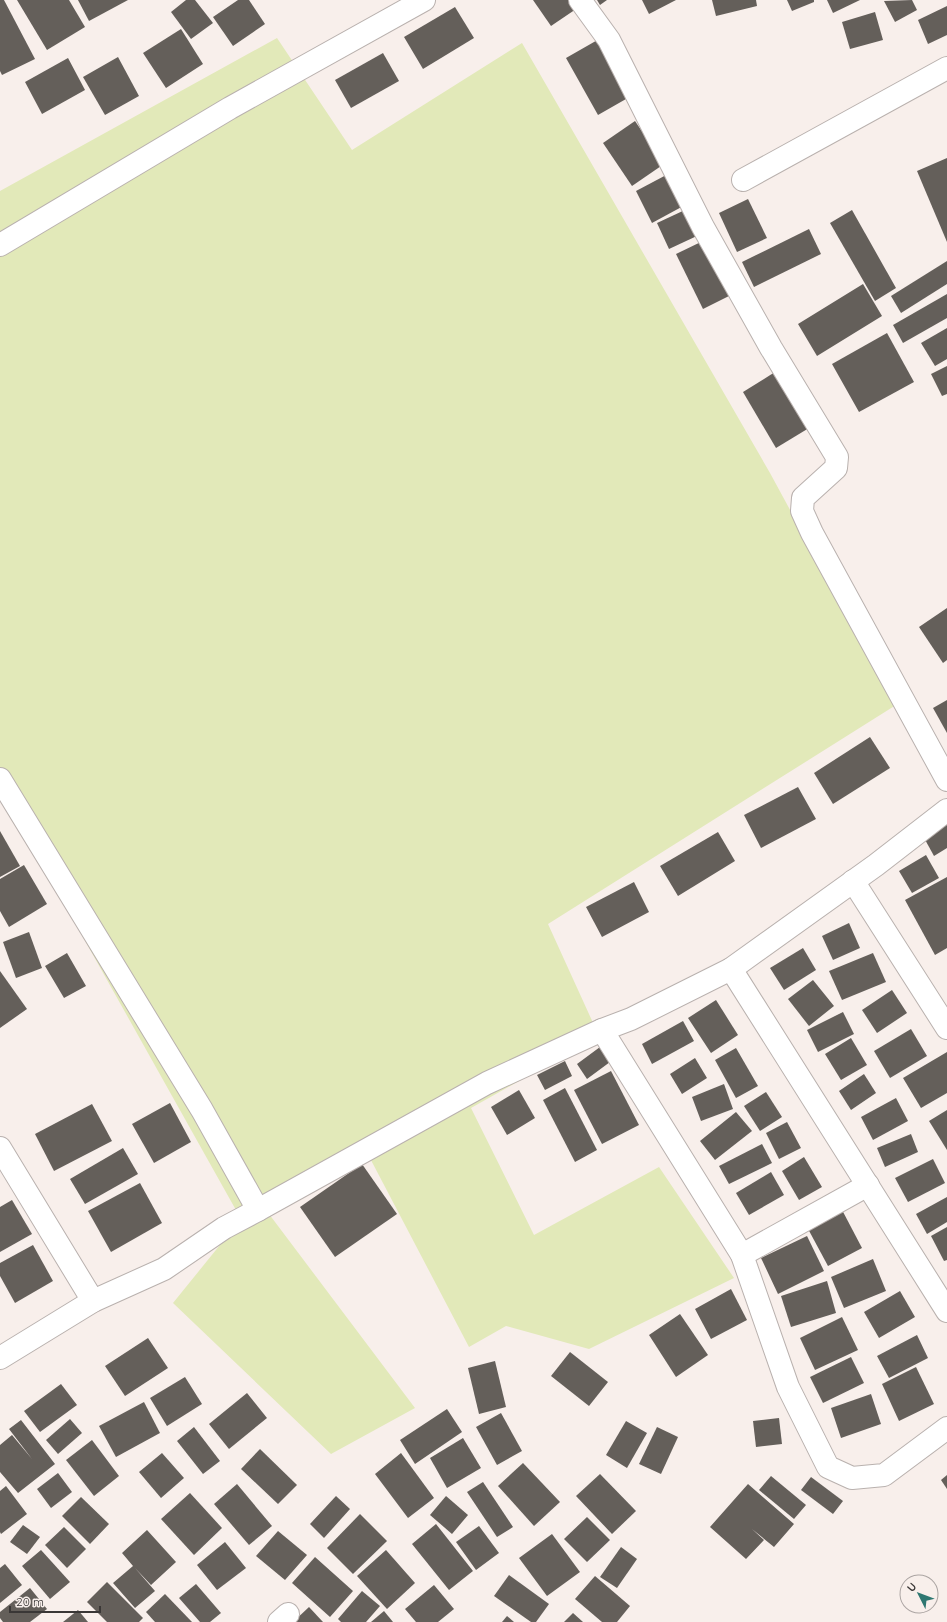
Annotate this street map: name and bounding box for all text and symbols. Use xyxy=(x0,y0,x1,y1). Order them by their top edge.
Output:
north arrow xyxy=(899,1574,939,1614)
text: U xyxy=(904,1580,919,1595)
scale bar xyxy=(10,1588,100,1614)
text: 20 m xyxy=(16,1594,44,1609)

